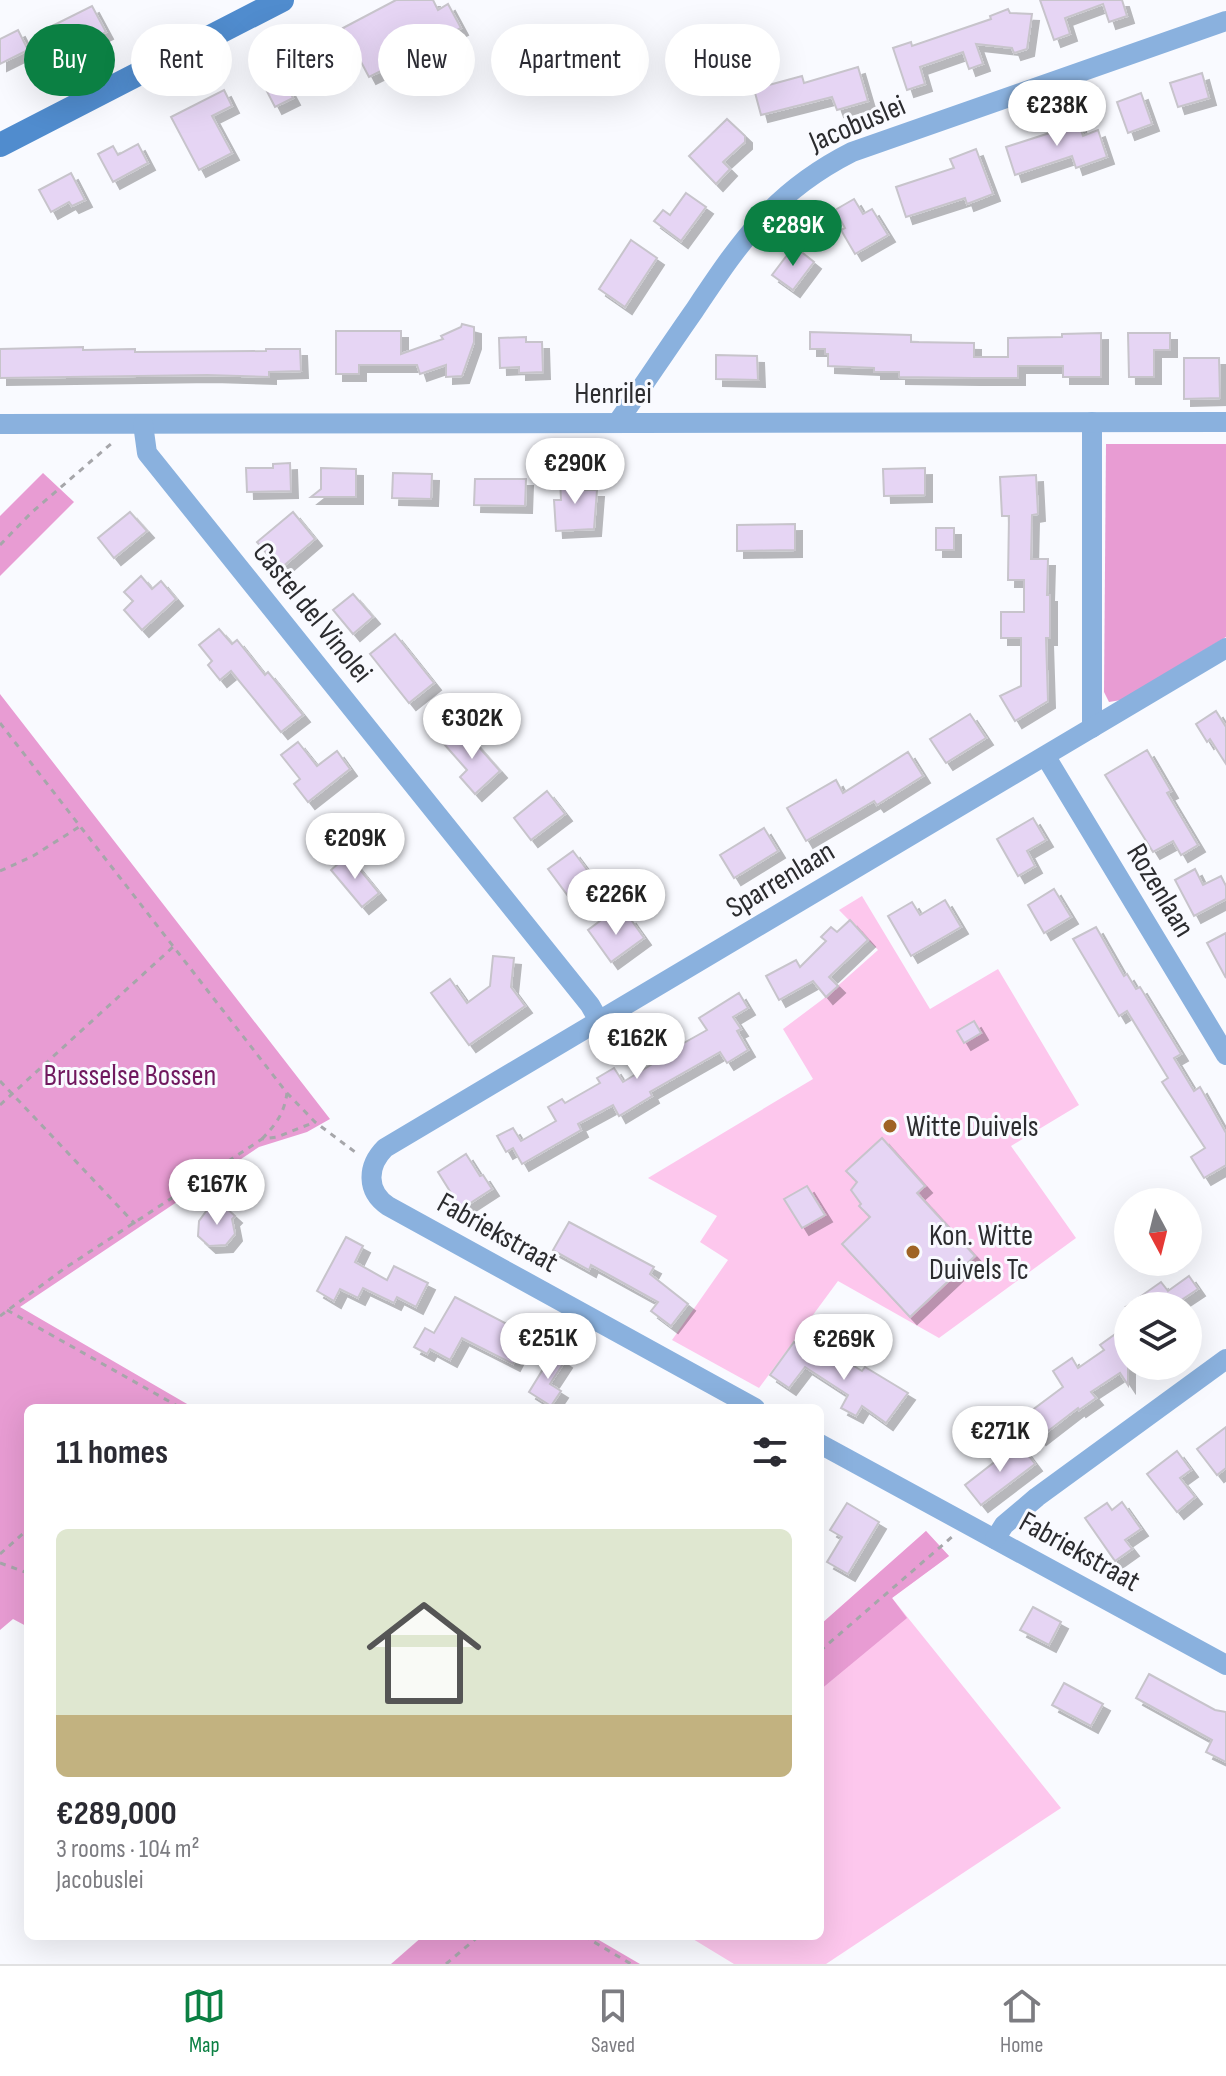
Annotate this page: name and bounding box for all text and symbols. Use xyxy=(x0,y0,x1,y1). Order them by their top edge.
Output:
chip: Buy xyxy=(24,24,115,96)
chip: Rent xyxy=(131,24,232,96)
chip: Filters xyxy=(248,24,362,96)
chip: New xyxy=(378,24,475,96)
chip: Apartment xyxy=(491,24,649,96)
chip: House xyxy=(665,24,780,96)
pin: €238K xyxy=(1001,80,1113,148)
street label: Jacobuslei xyxy=(803,88,911,161)
text: €238K xyxy=(1026,90,1088,121)
pin: €289K xyxy=(737,200,849,268)
text: €289K xyxy=(762,210,824,241)
street label: Henrilei xyxy=(574,376,652,412)
pin: €290K xyxy=(519,438,631,506)
text: €290K xyxy=(544,448,606,479)
street label: Castel del Vinolei xyxy=(245,535,380,690)
pin: €302K xyxy=(416,693,528,761)
text: €302K xyxy=(441,703,503,734)
pin: €209K xyxy=(299,813,411,881)
text: €209K xyxy=(324,823,386,854)
street label: Sparrenlaan xyxy=(720,834,841,926)
street label: Rozenlaan xyxy=(1118,837,1202,944)
pin: €226K xyxy=(560,869,672,937)
text: €226K xyxy=(585,879,647,910)
pin: €162K xyxy=(581,1013,693,1081)
text: €162K xyxy=(607,1023,667,1054)
park label: Brusselse Bossen xyxy=(44,1058,216,1094)
place label: Witte Duivels xyxy=(906,1109,1039,1145)
marker: Witte Duivels xyxy=(881,1117,899,1135)
pin: €167K xyxy=(161,1159,273,1227)
text: €167K xyxy=(187,1169,247,1200)
street label: Fabriekstraat xyxy=(431,1185,564,1281)
north arrow xyxy=(1114,1188,1202,1276)
map controls xyxy=(1114,1188,1202,1380)
place label: Kon. Witte Duivels Tc xyxy=(929,1218,1033,1288)
marker: Kon. Witte Duivels Tc xyxy=(904,1243,922,1261)
button: layers xyxy=(1114,1292,1202,1380)
pin: €251K xyxy=(492,1313,604,1381)
pin: €269K xyxy=(788,1314,900,1382)
text: €251K xyxy=(518,1323,578,1354)
text: €269K xyxy=(813,1324,875,1355)
pin: €271K xyxy=(944,1406,1056,1474)
text: €271K xyxy=(970,1416,1030,1447)
icon: filters xyxy=(748,1430,792,1474)
text: 11 homes xyxy=(56,1432,168,1473)
street label: Fabriekstraat xyxy=(1013,1504,1146,1600)
icon: home xyxy=(352,1581,496,1725)
text: €289,000 xyxy=(56,1793,177,1834)
text: 3 rooms · 104 m² xyxy=(56,1834,200,1865)
text: Jacobuslei xyxy=(56,1865,144,1896)
tab: Map xyxy=(182,1984,226,2059)
tab: Saved xyxy=(591,1984,635,2059)
tab: Home xyxy=(1000,1984,1044,2059)

